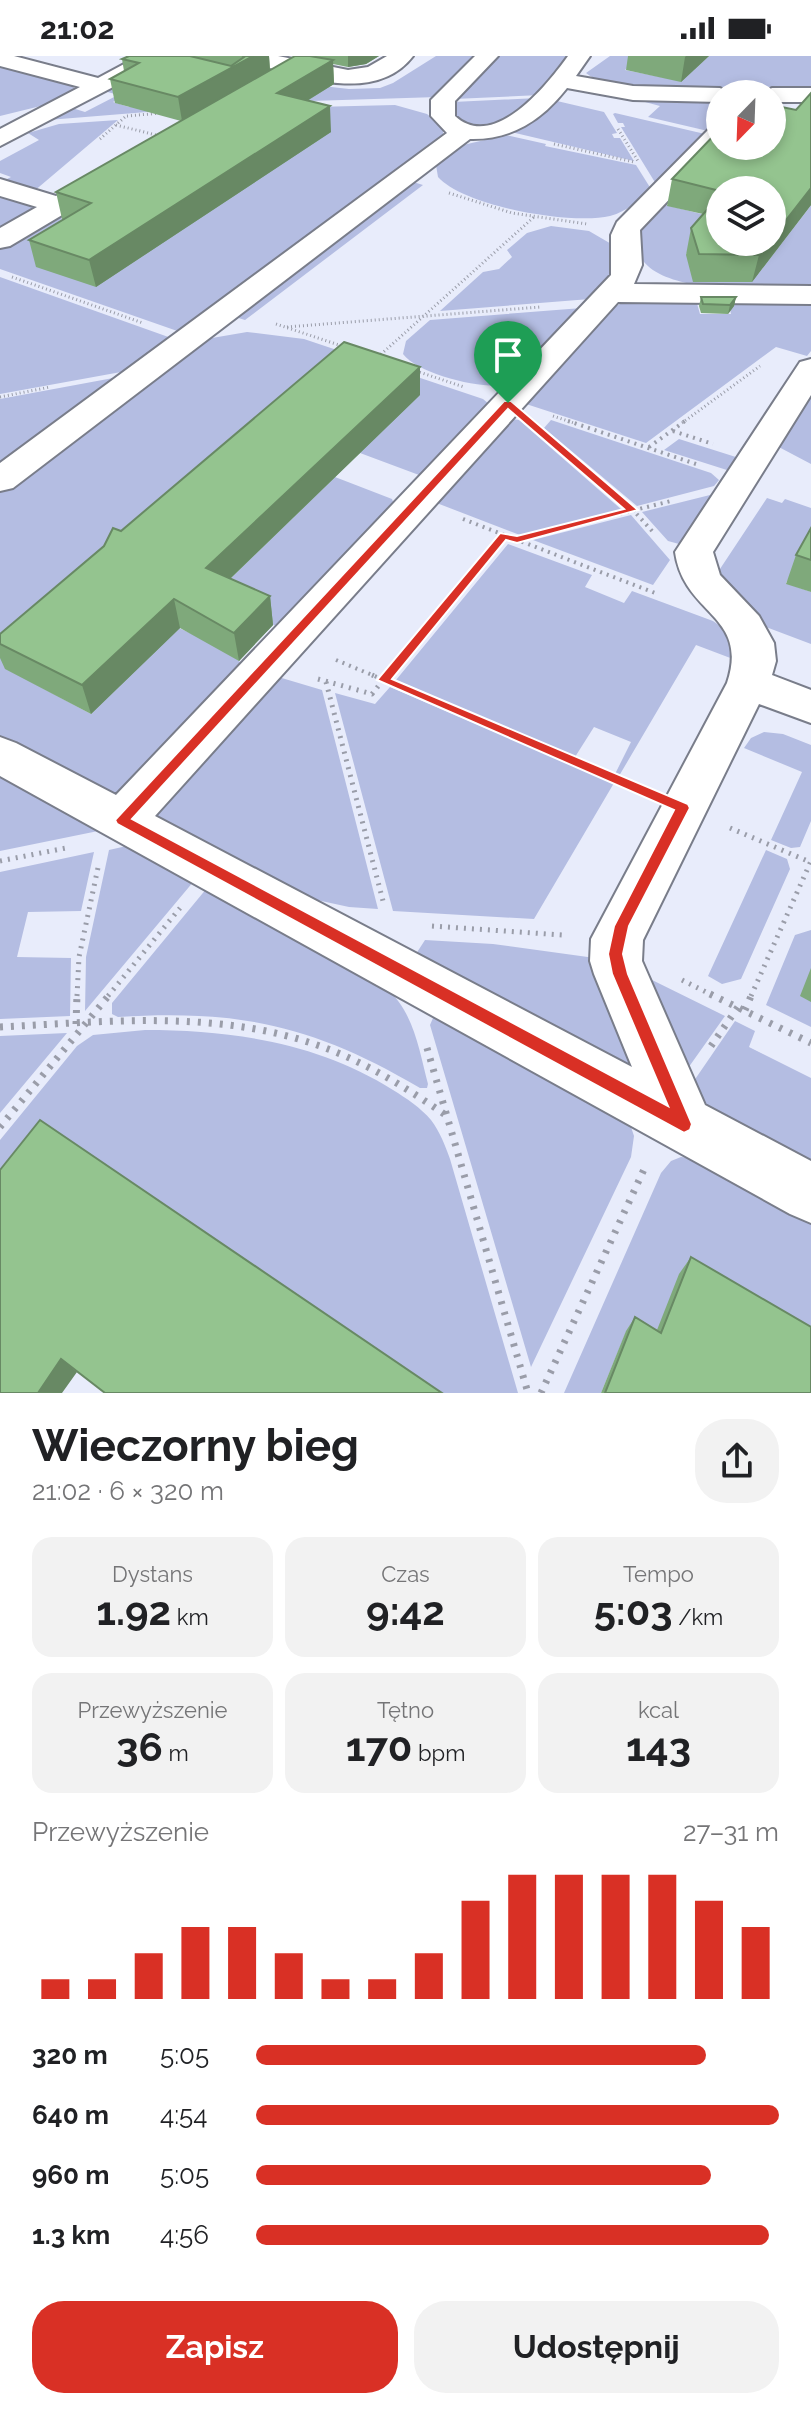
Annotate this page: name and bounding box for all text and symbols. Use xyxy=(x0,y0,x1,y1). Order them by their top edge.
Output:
text: 21:02 xyxy=(40,11,115,46)
north arrow xyxy=(706,80,786,160)
map controls xyxy=(706,80,786,256)
button: layers xyxy=(706,176,786,256)
pin xyxy=(474,321,542,403)
icon: arrive xyxy=(486,333,530,377)
button: share xyxy=(695,1419,779,1503)
text: Wieczorny bieg xyxy=(32,1420,359,1471)
text: 21:02 · 6 × 320 m xyxy=(32,1476,224,1506)
text: Dystans xyxy=(112,1561,193,1587)
text: Czas xyxy=(381,1561,430,1587)
text: Tempo xyxy=(623,1561,694,1587)
text: 1.92 xyxy=(96,1587,171,1634)
text: 9:42 xyxy=(366,1587,445,1634)
text: 5:03 xyxy=(594,1587,673,1634)
text: km xyxy=(171,1604,209,1630)
text: /km xyxy=(673,1604,723,1630)
text: Przewyższenie xyxy=(78,1697,227,1723)
text: Tętno xyxy=(377,1697,434,1723)
text: kcal xyxy=(638,1697,679,1723)
text: 36 xyxy=(116,1723,163,1770)
text: 170 xyxy=(346,1723,412,1770)
text: 143 xyxy=(626,1723,691,1770)
text: m xyxy=(163,1740,189,1766)
text: bpm xyxy=(412,1740,465,1766)
text: Przewyższenie xyxy=(32,1817,209,1847)
text: 27–31 m xyxy=(683,1817,779,1847)
text: 320 m xyxy=(32,2040,108,2070)
text: 5:05 xyxy=(160,2040,209,2070)
text: 640 m xyxy=(32,2100,109,2130)
text: 4:54 xyxy=(160,2100,207,2130)
text: 960 m xyxy=(32,2160,110,2190)
text: 5:05 xyxy=(160,2160,209,2190)
text: 1.3 km xyxy=(32,2220,110,2250)
text: 4:56 xyxy=(160,2220,209,2250)
button: Zapisz xyxy=(32,2301,398,2393)
button: Udostępnij xyxy=(414,2301,779,2393)

